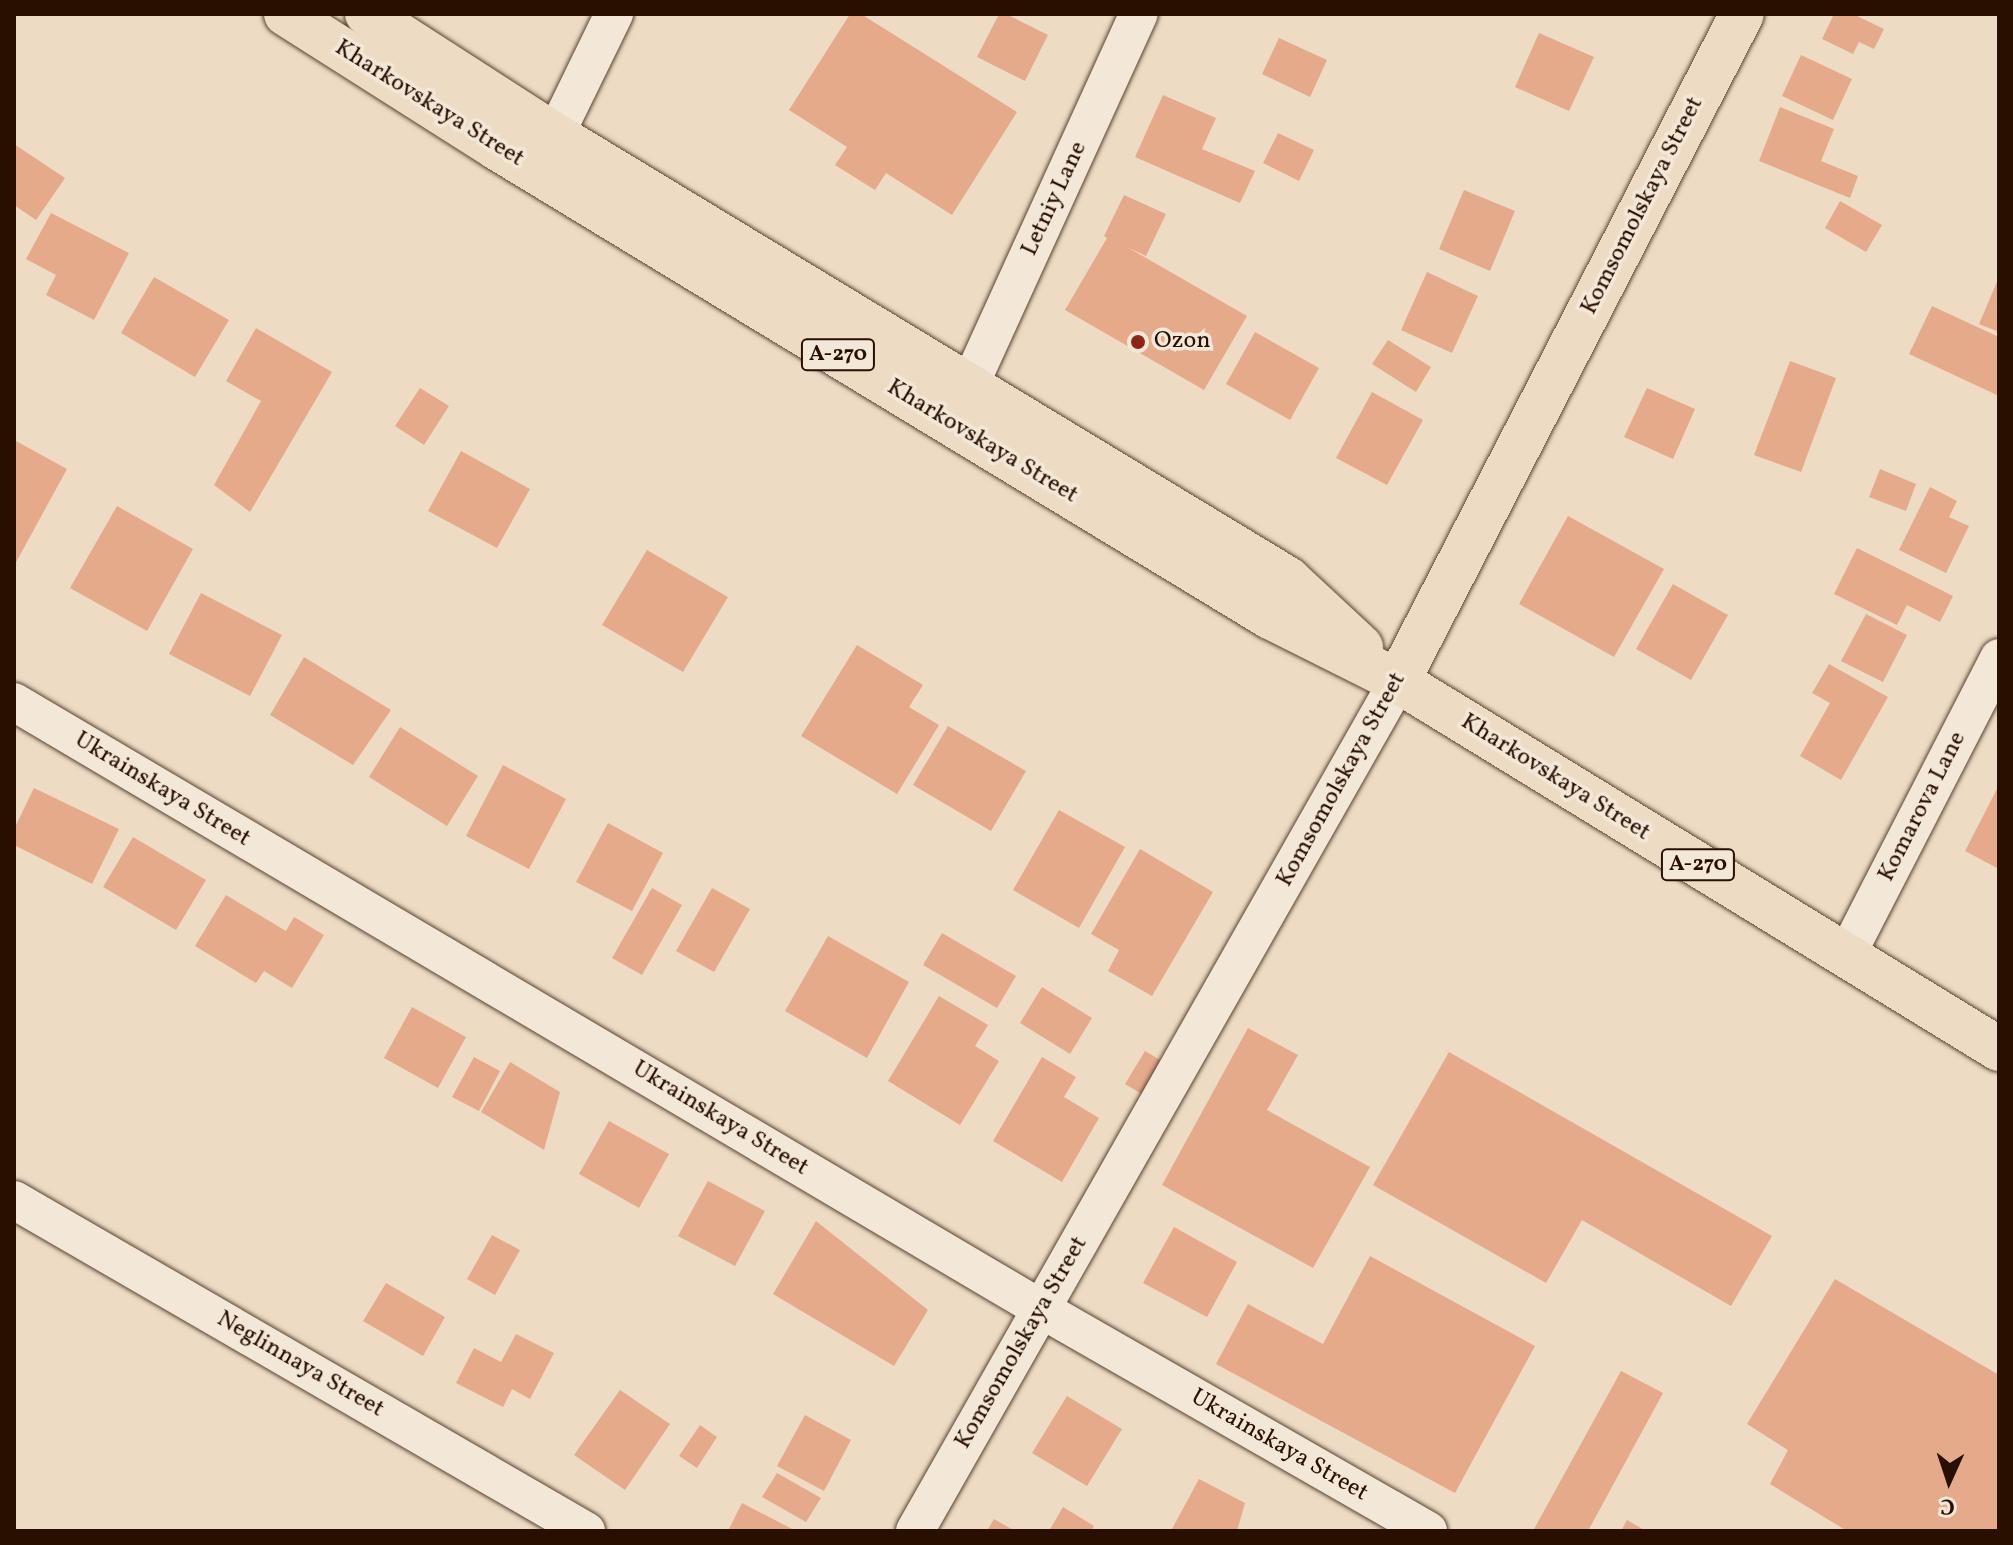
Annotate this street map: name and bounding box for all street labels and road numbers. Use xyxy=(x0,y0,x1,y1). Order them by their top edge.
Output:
street label: Kharkovskaya Street xyxy=(329,34,529,174)
street label: Komsomolskaya Street xyxy=(1576,92,1710,320)
street label: Letniy Lane xyxy=(1016,137,1094,261)
road number: А-270 xyxy=(800,337,876,373)
street label: Kharkovskaya Street xyxy=(881,374,1083,510)
street label: Komsomolskaya Street xyxy=(1271,668,1413,892)
street label: Kharkovskaya Street xyxy=(1455,708,1655,848)
street label: Ukrainskaya Street xyxy=(69,726,255,854)
street label: Komarova Lane xyxy=(1873,727,1973,887)
road number: А-270 xyxy=(1660,847,1736,883)
street label: Ukrainskaya Street xyxy=(627,1055,813,1183)
street label: Komsomolskaya Street xyxy=(949,1232,1095,1454)
street label: Neglinnaya Street xyxy=(211,1305,389,1425)
street label: Ukrainskaya Street xyxy=(1185,1384,1373,1508)

